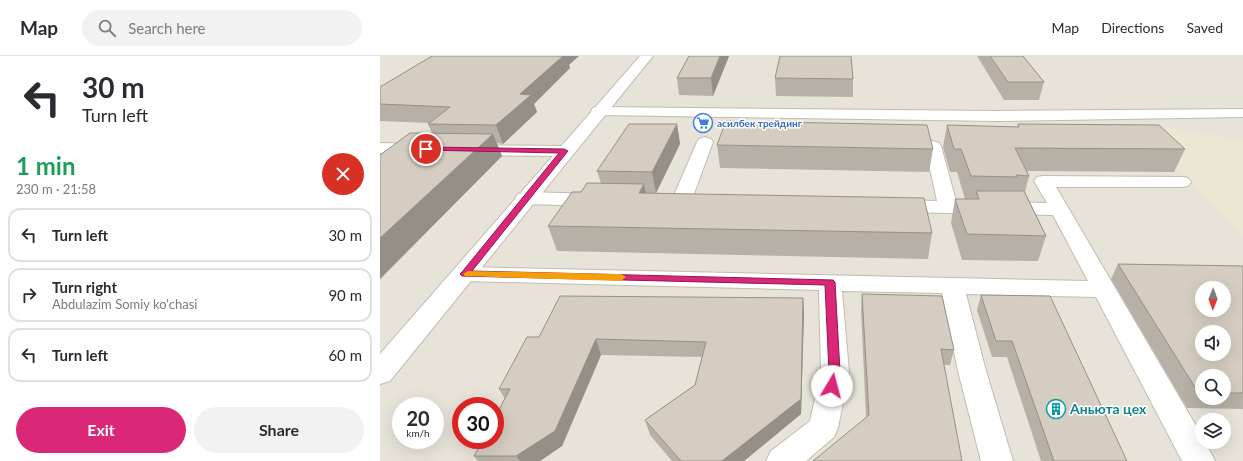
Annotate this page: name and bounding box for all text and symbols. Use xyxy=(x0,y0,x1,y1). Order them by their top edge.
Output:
search box xyxy=(82,10,362,46)
text: Map xyxy=(20,16,58,39)
icon: search xyxy=(96,17,118,39)
text: Search here xyxy=(128,19,206,37)
text: Map xyxy=(1052,19,1079,36)
text: Directions xyxy=(1101,19,1164,36)
text: Saved xyxy=(1186,19,1223,36)
text: 30 m xyxy=(82,70,145,104)
icon: left xyxy=(16,72,68,124)
text: Turn left xyxy=(82,104,148,126)
supermarket icon: асилбек трейдинг xyxy=(692,112,714,134)
place label: асилбек трейдинг xyxy=(717,117,803,129)
pin xyxy=(409,132,443,166)
icon: arrive xyxy=(415,138,437,160)
text: 1 min xyxy=(16,151,76,180)
button: close xyxy=(322,153,364,195)
text: 230 m · 21:58 xyxy=(16,181,96,197)
icon: left xyxy=(18,224,40,246)
text: Turn left xyxy=(52,226,108,244)
text: 30 m xyxy=(328,226,362,244)
text: Turn right xyxy=(52,278,117,296)
north arrow xyxy=(1195,281,1231,317)
map controls xyxy=(1195,281,1231,449)
icon: right xyxy=(18,284,40,306)
text: 90 m xyxy=(328,286,362,304)
text: Abdulazim Somiy ko'chasi xyxy=(52,296,197,312)
button: sound xyxy=(1195,325,1231,361)
icon: left xyxy=(18,344,40,366)
text: Turn left xyxy=(52,346,108,364)
text: 60 m xyxy=(328,346,362,364)
position arrow xyxy=(811,365,853,407)
button: search xyxy=(1195,369,1231,405)
speed limit sign: 30 xyxy=(452,397,504,449)
building icon: Аньюта цех xyxy=(1045,398,1067,420)
place label: Аньюта цех xyxy=(1069,400,1147,417)
text: 20 xyxy=(406,406,430,430)
button: Exit xyxy=(16,407,186,453)
button: Share xyxy=(194,407,364,453)
button: layers xyxy=(1195,413,1231,449)
text: km/h xyxy=(406,427,430,439)

